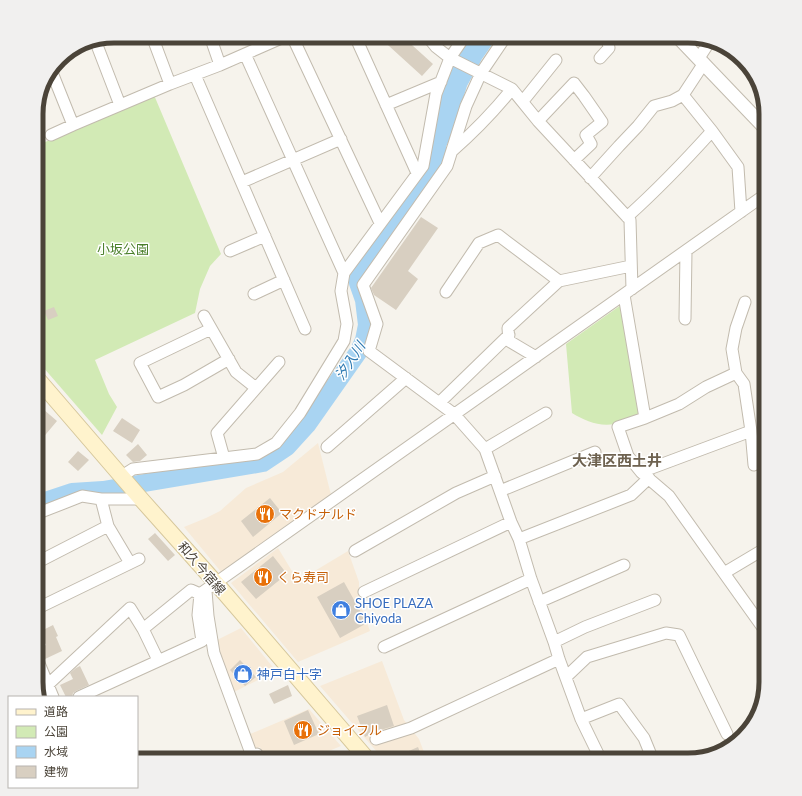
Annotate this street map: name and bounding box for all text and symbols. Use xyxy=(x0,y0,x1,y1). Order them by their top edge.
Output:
park label: 小坂公園 xyxy=(97,241,149,257)
water label: 汐入川 xyxy=(331,337,369,383)
district label: 大津区西土井 xyxy=(572,451,662,469)
restaurant icon: マクドナルド xyxy=(254,503,276,525)
place label: マクドナルド xyxy=(279,506,357,522)
street label: 和久今宿線 xyxy=(175,538,229,598)
restaurant icon: くら寿司 xyxy=(252,566,274,588)
place label: くら寿司 xyxy=(277,569,329,585)
place label: SHOE PLAZA Chiyoda xyxy=(355,595,433,626)
shop icon: SHOE PLAZA Chiyoda xyxy=(330,599,352,621)
shop icon: 神戸白十字 xyxy=(232,663,254,685)
place label: 神戸白十字 xyxy=(257,666,322,682)
legend xyxy=(8,696,138,788)
text: 道路 xyxy=(44,704,68,719)
restaurant icon: ジョイフル xyxy=(292,719,314,741)
place label: ジョイフル xyxy=(317,722,382,738)
text: 公園 xyxy=(44,724,68,739)
text: 水域 xyxy=(44,744,68,759)
text: 建物 xyxy=(44,764,68,779)

